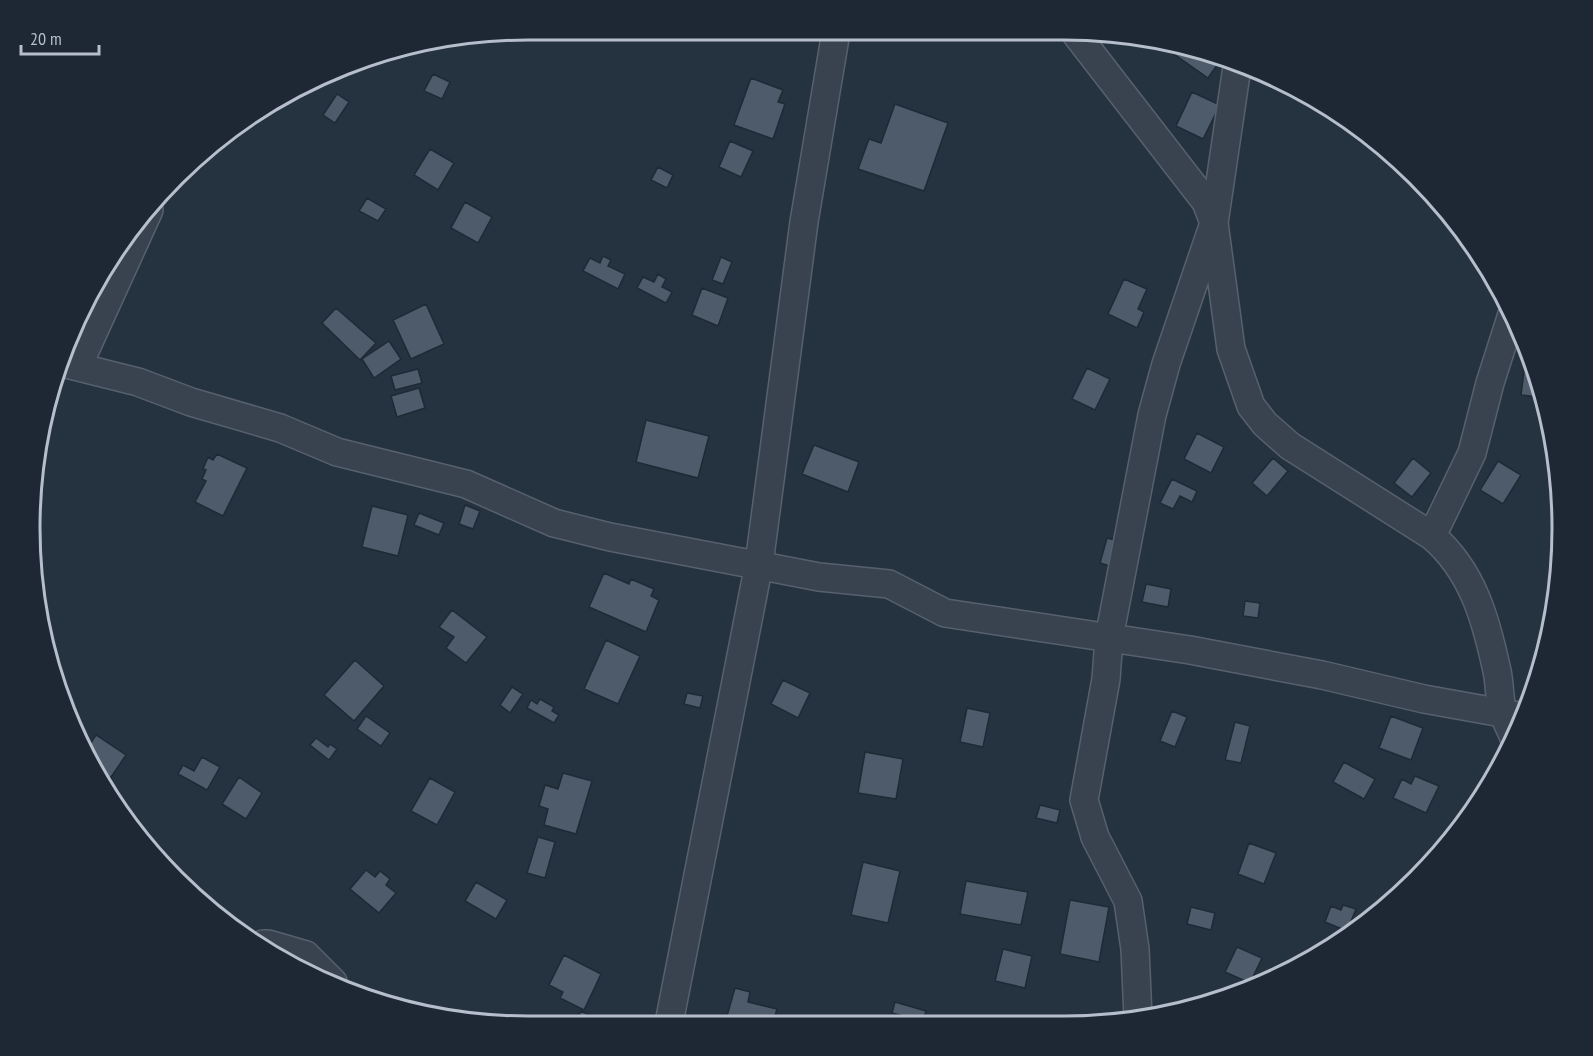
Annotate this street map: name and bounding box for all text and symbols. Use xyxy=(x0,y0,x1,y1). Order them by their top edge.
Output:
scale bar xyxy=(21,18,99,56)
text: 20 m xyxy=(30,27,62,50)

